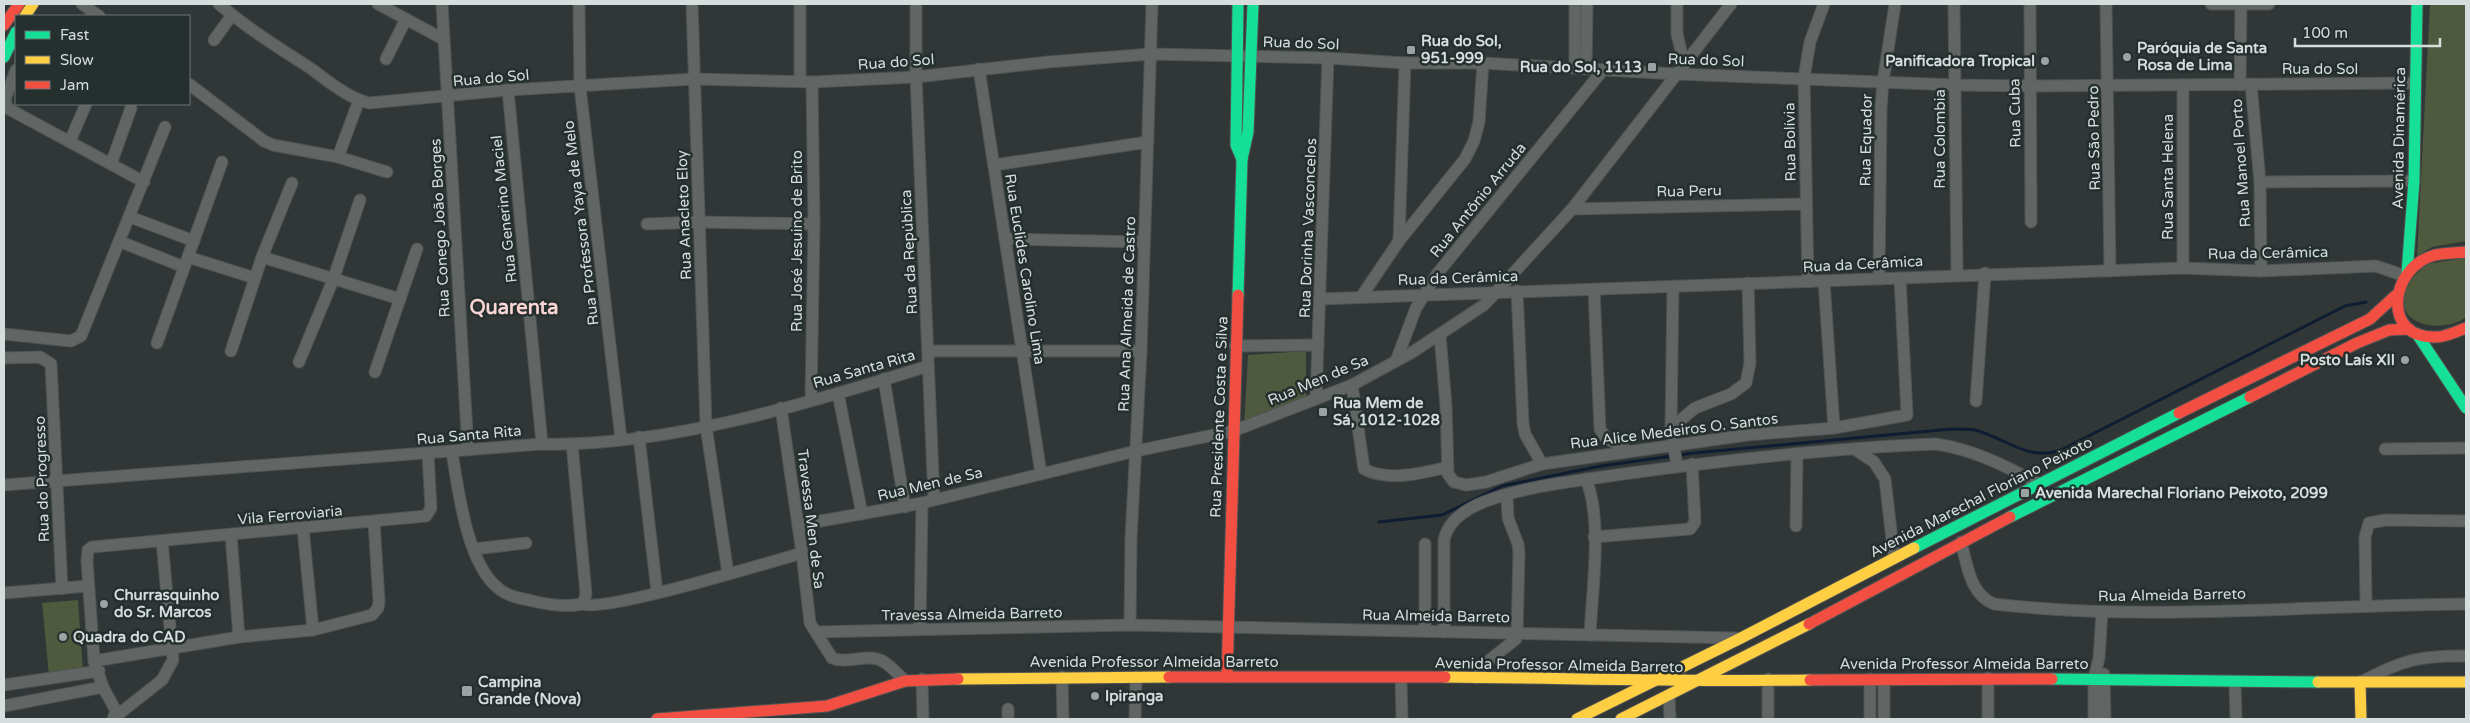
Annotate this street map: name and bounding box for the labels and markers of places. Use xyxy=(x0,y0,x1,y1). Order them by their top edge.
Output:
place label: Rua do Sol, 951-999 xyxy=(1421,32,1502,67)
place label: Paróquia de Santa Rosa de Lima xyxy=(2137,39,2267,74)
marker: Rua do Sol, 951-999 xyxy=(1405,44,1417,56)
marker: Paróquia de Santa Rosa de Lima xyxy=(2121,51,2133,63)
place label: Panificadora Tropical xyxy=(1885,52,2035,71)
marker: Panificadora Tropical xyxy=(2039,55,2051,67)
place label: Rua do Sol, 1113 xyxy=(1520,58,1642,76)
marker: Rua do Sol, 1113 xyxy=(1646,61,1658,73)
place label: Posto Laís XII xyxy=(2300,351,2395,369)
marker: Posto Laís XII xyxy=(2399,354,2411,366)
place label: Rua Mem de Sá, 1012-1028 xyxy=(1333,394,1441,429)
marker: Rua Mem de Sá, 1012-1028 xyxy=(1317,406,1329,418)
place label: Avenida Marechal Floriano Peixoto, 2099 xyxy=(2035,484,2328,502)
marker: Avenida Marechal Floriano Peixoto, 2099 xyxy=(2019,487,2031,499)
place label: Churrasquinho do Sr. Marcos xyxy=(114,586,219,621)
marker: Churrasquinho do Sr. Marcos xyxy=(98,598,110,610)
place label: Quadra do CAD xyxy=(73,628,186,646)
marker: Quadra do CAD xyxy=(57,631,69,643)
place label: Campina Grande (Nova) xyxy=(478,673,581,708)
marker: Campina Grande (Nova) xyxy=(460,684,474,698)
place label: Ipiranga xyxy=(1105,687,1164,706)
marker: Ipiranga xyxy=(1089,690,1101,702)

